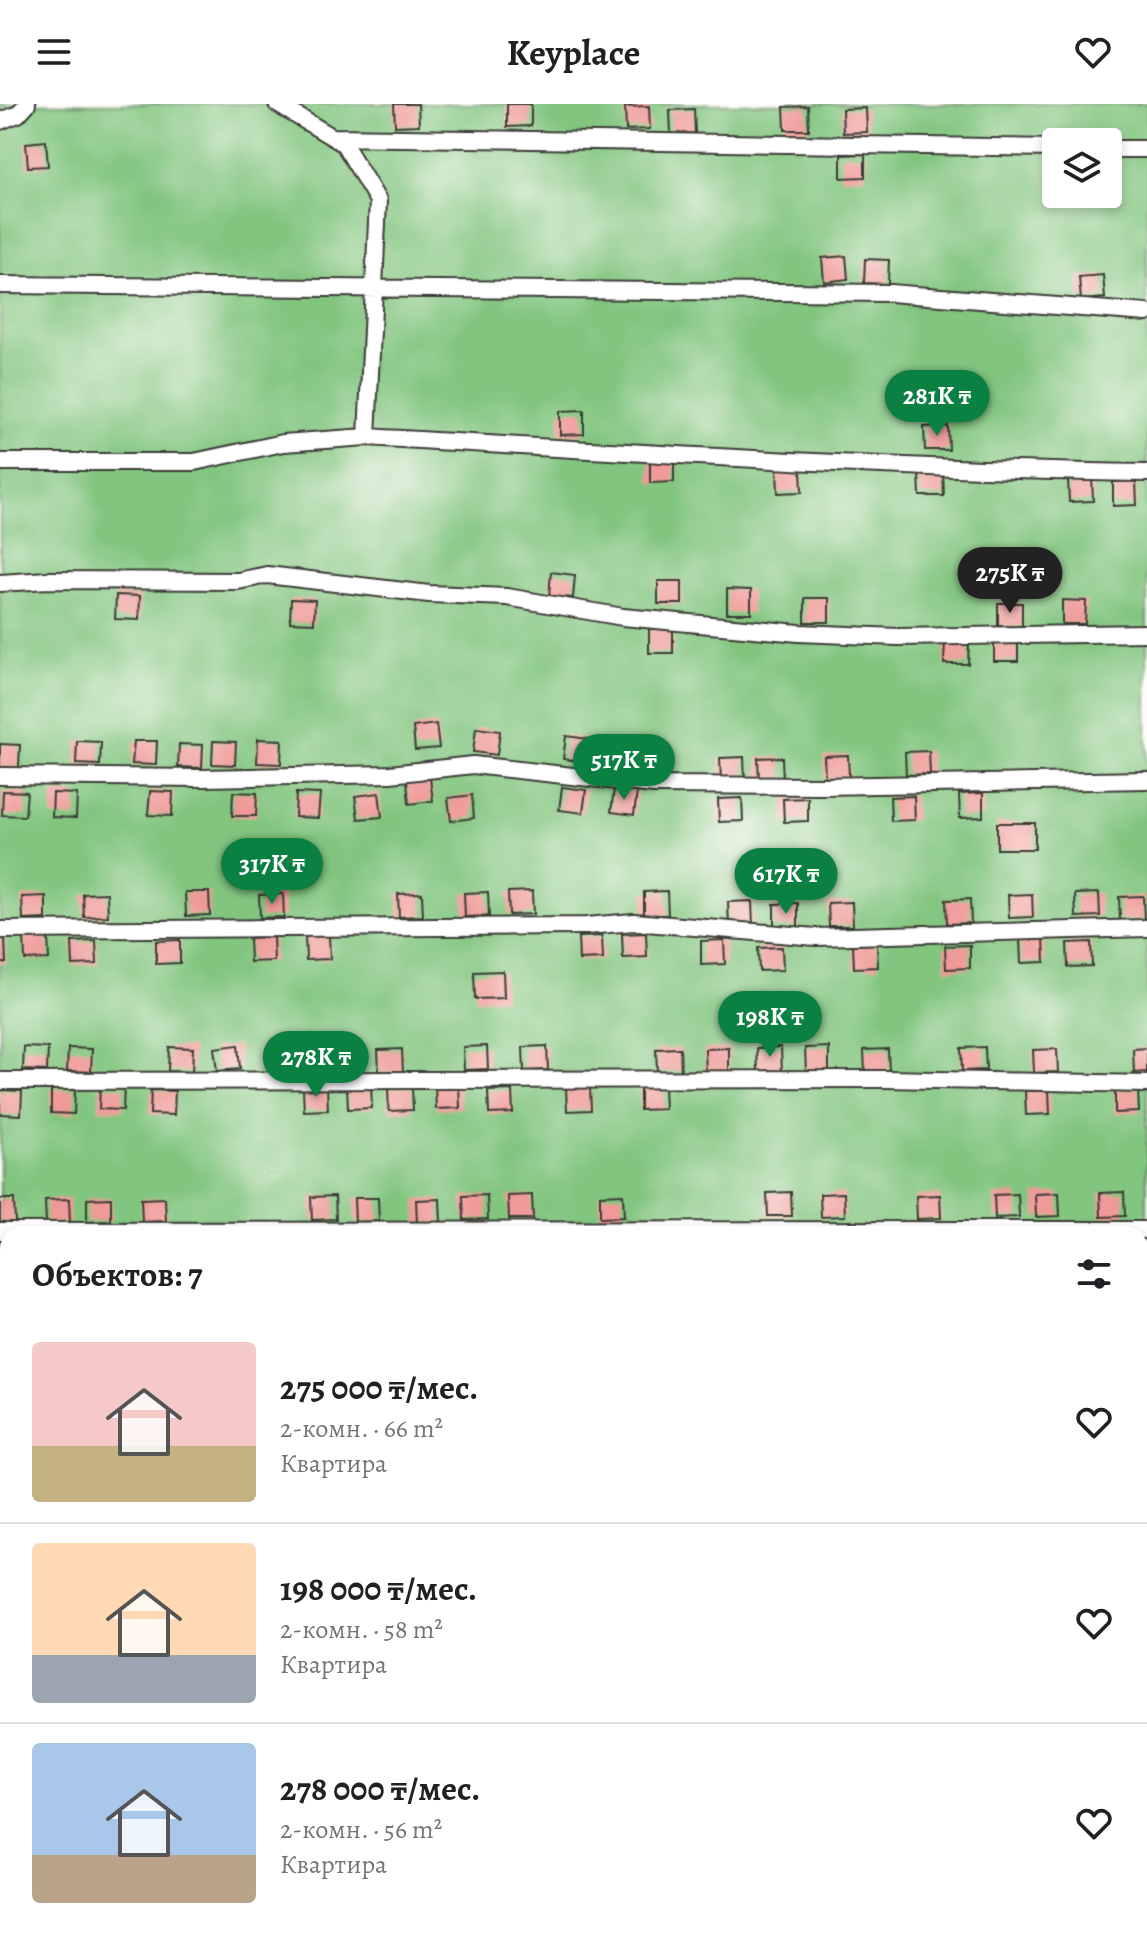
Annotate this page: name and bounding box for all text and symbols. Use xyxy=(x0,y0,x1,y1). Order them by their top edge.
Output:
text: Keyplace xyxy=(507,28,640,77)
icon: menu xyxy=(32,30,76,74)
icon: heart xyxy=(1071,30,1115,74)
map controls xyxy=(1042,128,1122,208)
button: layers xyxy=(1042,128,1122,208)
pin: 281K ₸ xyxy=(872,370,1002,438)
text: 281K ₸ xyxy=(903,378,971,413)
pin: 275K ₸ xyxy=(945,547,1075,615)
text: 275K ₸ xyxy=(975,555,1045,590)
pin: 517K ₸ xyxy=(559,734,689,802)
text: 517K ₸ xyxy=(591,742,657,777)
pin: 317K ₸ xyxy=(207,838,337,906)
text: 317K ₸ xyxy=(239,846,305,881)
pin: 617K ₸ xyxy=(721,848,851,916)
text: 617K ₸ xyxy=(753,856,819,891)
pin: 198K ₸ xyxy=(705,991,835,1059)
text: 198K ₸ xyxy=(736,999,804,1034)
pin: 278K ₸ xyxy=(251,1031,381,1099)
text: 278K ₸ xyxy=(281,1039,351,1074)
text: Объектов: 7 xyxy=(32,1251,203,1298)
icon: filters xyxy=(1072,1252,1116,1296)
text: 275 000 ₸/мес. xyxy=(280,1364,478,1411)
icon: home xyxy=(96,1374,192,1470)
icon: heart xyxy=(1072,1400,1116,1444)
text: 2-комн. · 66 m² xyxy=(280,1411,443,1446)
text: Квартира xyxy=(280,1446,387,1481)
text: 198 000 ₸/мес. xyxy=(280,1565,477,1612)
icon: home xyxy=(96,1575,192,1671)
icon: heart xyxy=(1072,1601,1116,1645)
text: 2-комн. · 58 m² xyxy=(280,1612,443,1647)
text: Квартира xyxy=(280,1647,387,1682)
text: 278 000 ₸/мес. xyxy=(280,1765,480,1812)
icon: home xyxy=(96,1775,192,1871)
icon: heart xyxy=(1072,1801,1116,1845)
text: 2-комн. · 56 m² xyxy=(280,1812,442,1847)
text: Квартира xyxy=(280,1847,387,1882)

